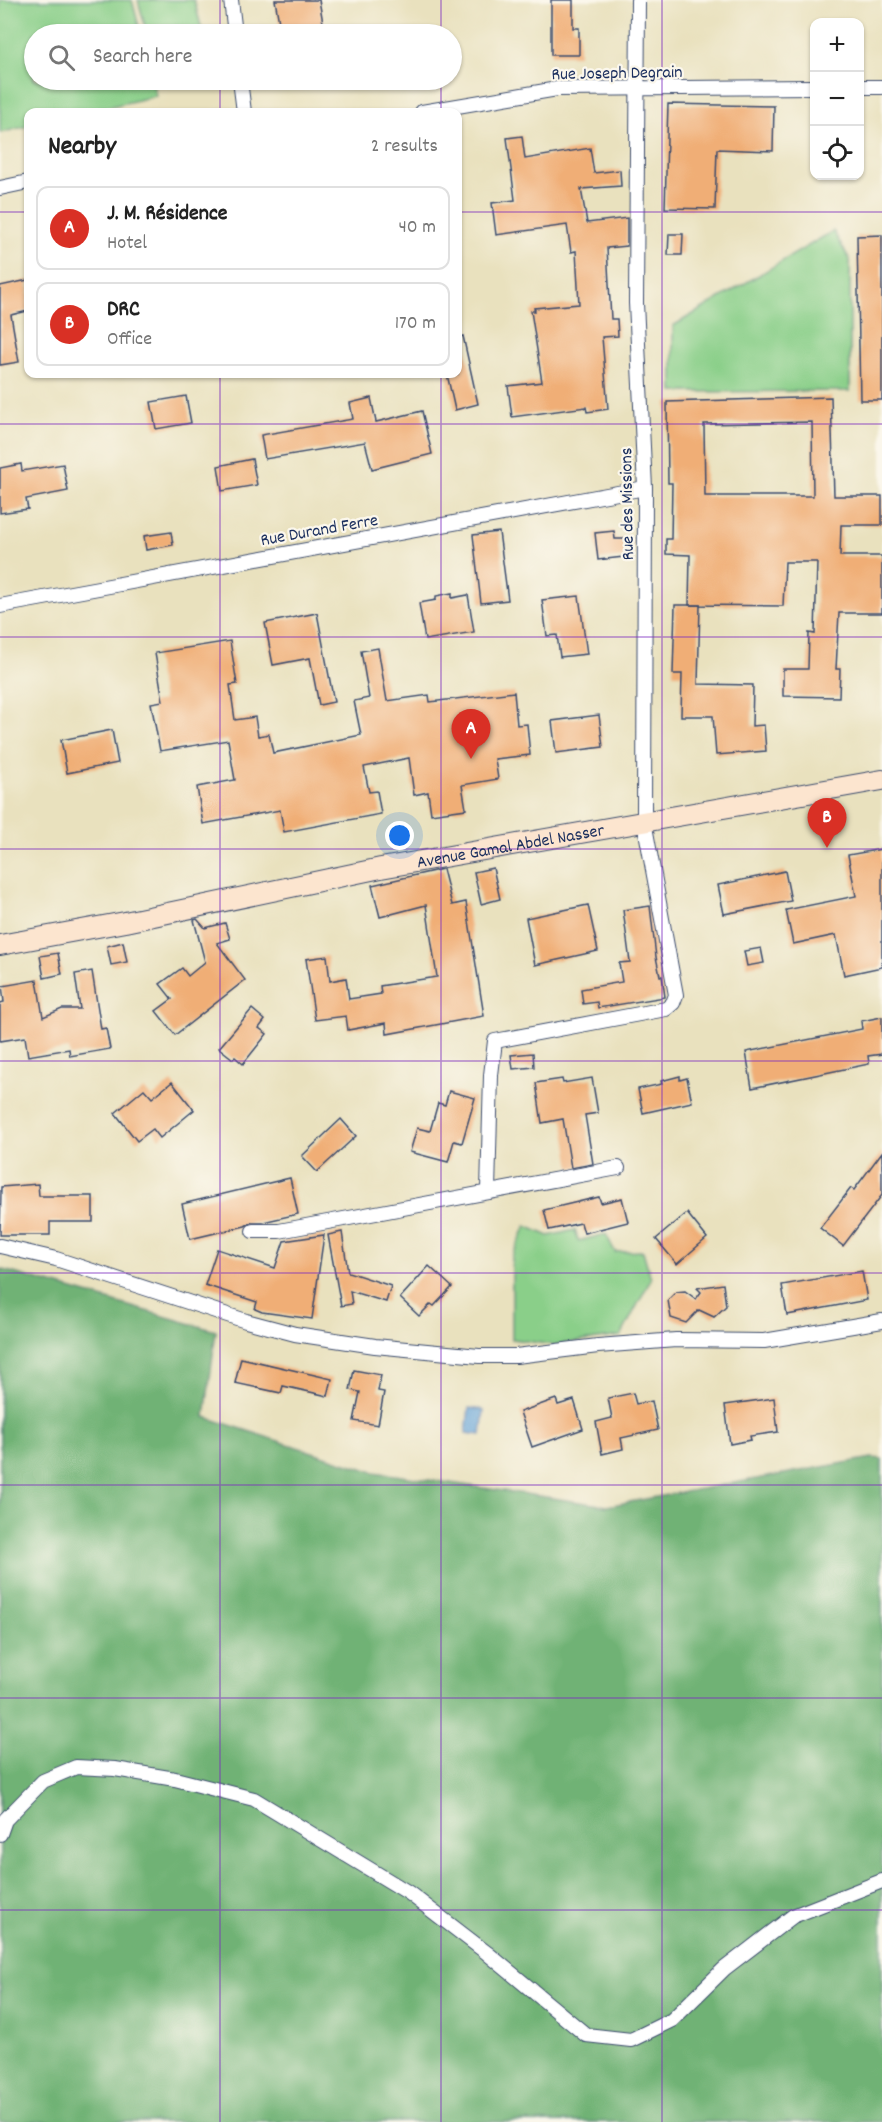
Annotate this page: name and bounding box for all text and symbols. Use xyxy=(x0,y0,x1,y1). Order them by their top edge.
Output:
map controls xyxy=(810,18,864,180)
button: + xyxy=(810,18,864,72)
search box xyxy=(24,24,462,90)
icon: search xyxy=(45,41,78,74)
text: Search here xyxy=(93,42,192,73)
street label: Rue Joseph Degrain xyxy=(551,61,683,88)
button: − xyxy=(810,72,864,126)
button: locate xyxy=(810,126,864,180)
text: Nearby xyxy=(48,129,116,166)
text: 2 results xyxy=(371,133,438,161)
text: J. M. Résidence xyxy=(107,199,227,230)
text: A xyxy=(64,214,75,242)
text: 40 m xyxy=(398,214,436,242)
text: Hotel xyxy=(107,230,147,258)
text: DRC xyxy=(107,295,140,326)
text: B xyxy=(65,310,74,338)
text: 170 m xyxy=(395,310,436,338)
text: Office xyxy=(107,326,152,354)
street label: Rue des Missions xyxy=(615,447,642,561)
street label: Rue Durand Ferre xyxy=(259,509,380,554)
pin: A xyxy=(452,710,490,759)
pin: B xyxy=(808,798,846,848)
street label: Avenue Gamal Abdel Nasser xyxy=(415,819,607,876)
your location xyxy=(385,821,414,850)

